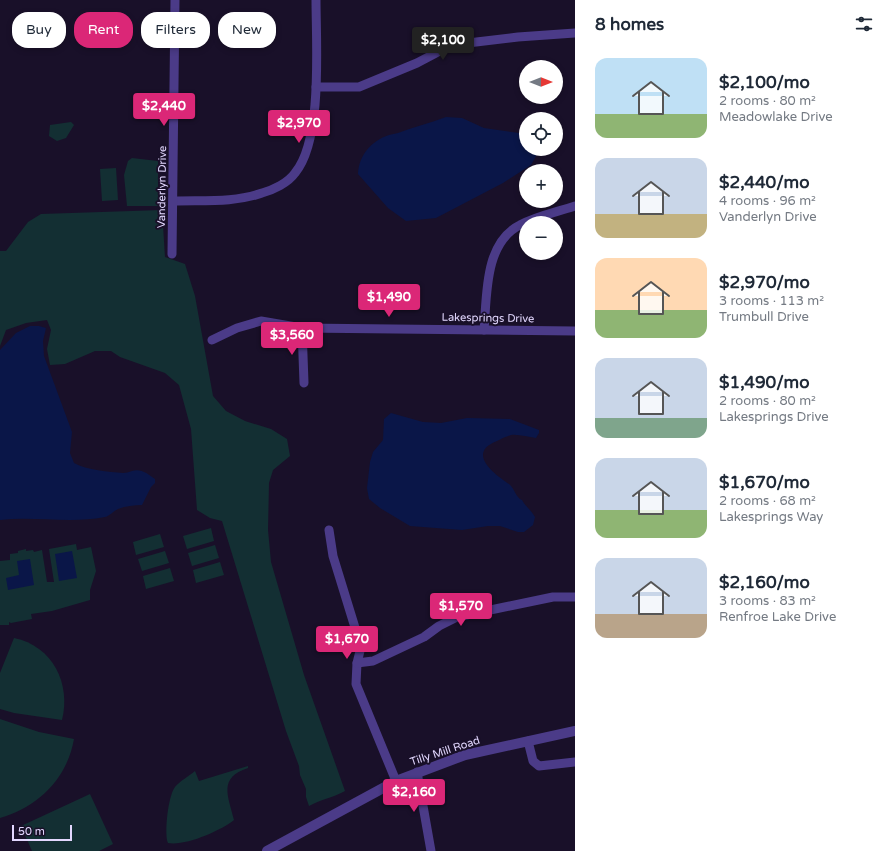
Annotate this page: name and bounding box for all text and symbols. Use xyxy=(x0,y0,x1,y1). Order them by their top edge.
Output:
chip: Buy xyxy=(12,12,66,48)
chip: Rent xyxy=(74,12,133,48)
chip: Filters xyxy=(141,12,210,48)
chip: New xyxy=(218,12,276,48)
icon: filters xyxy=(853,13,875,35)
text: 8 homes xyxy=(595,14,664,35)
pin: $2,100 xyxy=(410,27,476,61)
text: $2,100 xyxy=(421,32,465,48)
north arrow xyxy=(519,60,563,104)
map controls xyxy=(519,60,563,260)
text: $2,100/mo xyxy=(719,72,810,93)
icon: home xyxy=(627,74,675,122)
pin: $2,440 xyxy=(131,93,197,127)
text: 2 rooms · 80 m² xyxy=(719,93,816,109)
text: $2,440 xyxy=(142,98,186,114)
text: Meadowlake Drive xyxy=(719,109,833,125)
pin: $2,970 xyxy=(266,110,332,144)
button: locate xyxy=(519,112,563,156)
text: $2,970 xyxy=(277,115,321,131)
street label: Vanderlyn Drive xyxy=(155,146,169,228)
button: + xyxy=(519,164,563,208)
text: $2,440/mo xyxy=(719,172,809,193)
icon: home xyxy=(627,174,675,222)
text: 4 rooms · 96 m² xyxy=(719,193,816,209)
text: Vanderlyn Drive xyxy=(719,209,817,225)
button: − xyxy=(519,216,563,260)
text: $2,970/mo xyxy=(719,272,810,293)
icon: home xyxy=(627,274,675,322)
pin: $1,490 xyxy=(356,284,422,318)
text: $1,490 xyxy=(367,289,411,305)
text: 3 rooms · 113 m² xyxy=(719,293,824,309)
text: Trumbull Drive xyxy=(719,309,809,325)
street label: Lakesprings Drive xyxy=(442,311,534,325)
pin: $3,560 xyxy=(259,322,325,356)
text: $3,560 xyxy=(270,327,314,343)
text: $1,490/mo xyxy=(719,372,809,393)
icon: home xyxy=(627,374,675,422)
text: 2 rooms · 80 m² xyxy=(719,393,816,409)
text: Lakesprings Drive xyxy=(719,409,829,425)
text: $1,670/mo xyxy=(719,472,810,493)
icon: home xyxy=(627,474,675,522)
text: 2 rooms · 68 m² xyxy=(719,493,816,509)
text: Lakesprings Way xyxy=(719,509,823,525)
text: $2,160/mo xyxy=(719,572,810,593)
icon: home xyxy=(627,574,675,622)
pin: $1,570 xyxy=(428,593,494,627)
text: 3 rooms · 83 m² xyxy=(719,593,816,609)
text: $1,570 xyxy=(439,598,483,614)
text: Renfroe Lake Drive xyxy=(719,609,836,625)
pin: $1,670 xyxy=(314,626,380,660)
text: $1,670 xyxy=(325,631,369,647)
street label: Tilly Mill Road xyxy=(408,734,482,768)
pin: $2,160 xyxy=(381,779,447,813)
text: $2,160 xyxy=(392,784,436,800)
scale bar xyxy=(12,823,72,842)
text: 50 m xyxy=(18,825,45,838)

